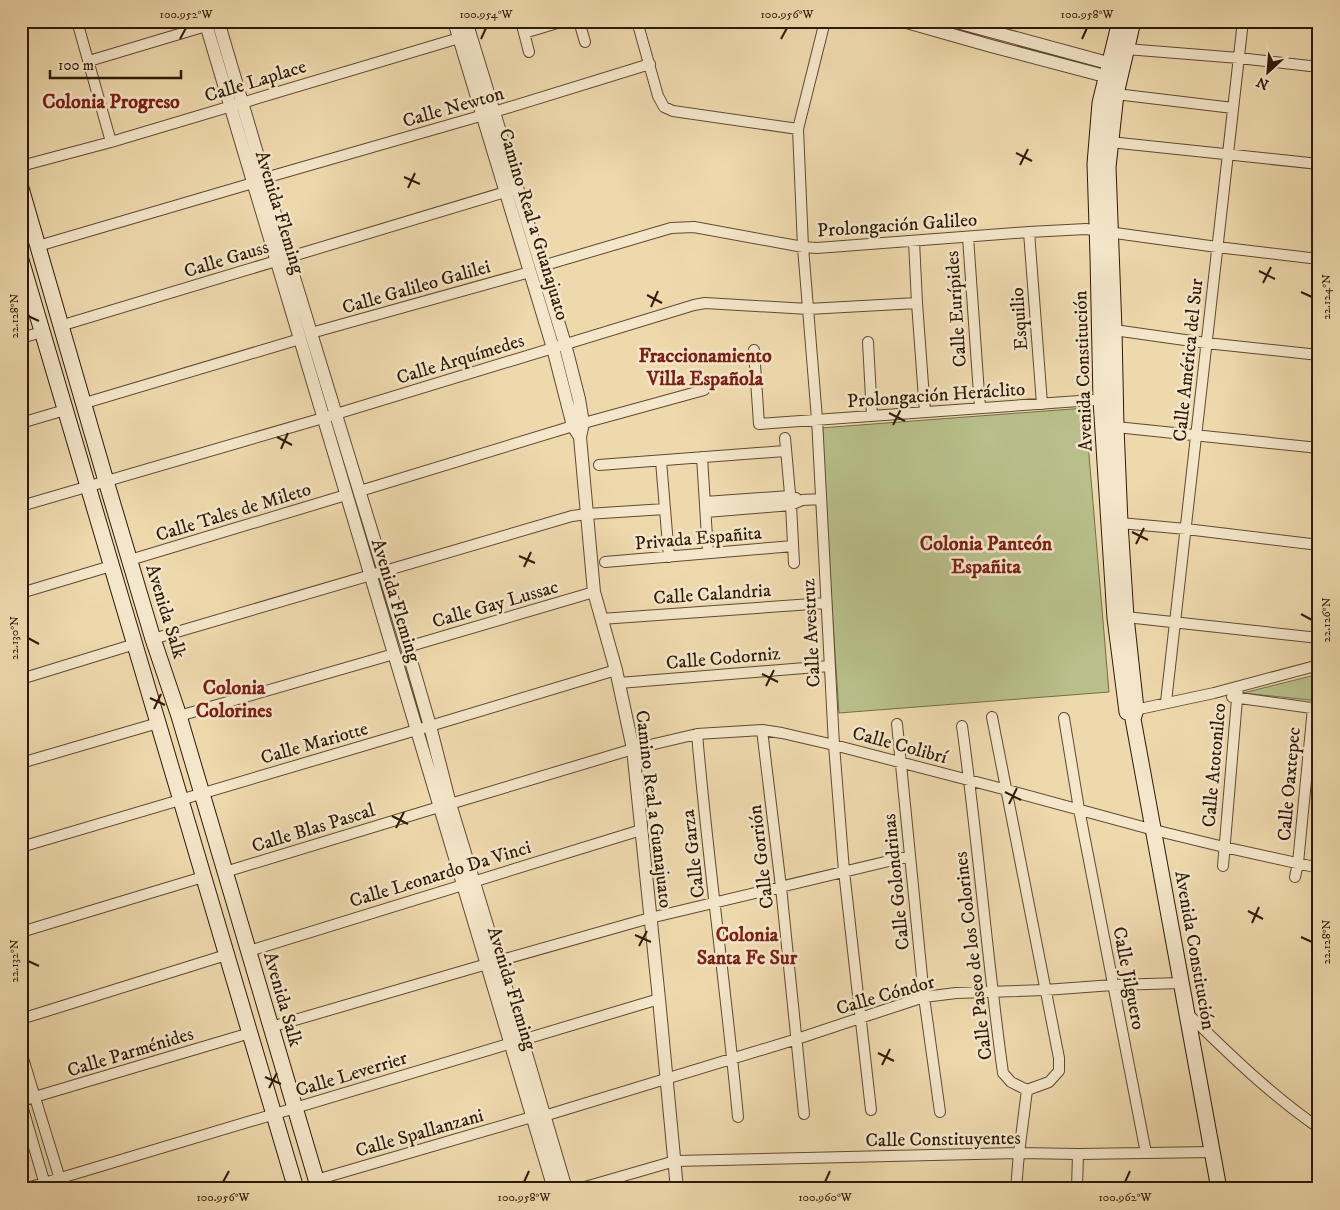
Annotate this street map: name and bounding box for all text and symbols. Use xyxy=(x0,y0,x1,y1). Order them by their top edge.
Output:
text: 100.952°W xyxy=(160,7,213,22)
text: 100.954°W xyxy=(459,7,514,22)
text: 100.956°W xyxy=(760,7,815,22)
text: 100.958°W xyxy=(1061,7,1114,22)
scale bar xyxy=(50,48,181,80)
north arrow xyxy=(1242,48,1292,98)
street label: Calle Laplace xyxy=(202,55,309,108)
text: 100 m xyxy=(58,56,94,75)
text: N xyxy=(1253,72,1272,93)
street label: Calle Newton xyxy=(400,82,507,133)
district label: Colonia Progreso xyxy=(42,90,180,115)
street label: Camino Real a Guanajuato xyxy=(493,126,574,323)
street label: Avenida Fleming xyxy=(250,148,309,278)
street label: Prolongación Galileo xyxy=(816,208,978,243)
street label: Calle Gauss xyxy=(181,236,272,283)
street label: Calle Eurípides xyxy=(941,250,972,368)
street label: Calle Galileo Galilei xyxy=(340,255,493,320)
text: 22.124°N xyxy=(1319,274,1334,320)
street label: Calle América del Sur xyxy=(1168,277,1208,443)
street label: Esquilio xyxy=(1006,287,1034,351)
street label: Avenida Constitución xyxy=(1069,290,1098,452)
text: 22.128°N xyxy=(7,293,22,338)
street label: Calle Arquímedes xyxy=(394,329,527,391)
district label: Fraccionamiento Villa Española xyxy=(638,344,772,392)
street label: Prolongación Heráclito xyxy=(846,378,1026,413)
street label: Calle Tales de Mileto xyxy=(153,478,314,547)
street label: Privada Españita xyxy=(634,521,763,556)
district label: Colonia Panteón Españita xyxy=(920,532,1053,580)
street label: Avenida Fleming xyxy=(366,536,425,666)
street label: Avenida Salk xyxy=(140,561,191,662)
street label: Calle Gay Lussac xyxy=(430,575,561,633)
street label: Calle Avestruz xyxy=(797,578,826,688)
street label: Calle Calandria xyxy=(653,579,772,610)
text: 22.126°N xyxy=(1319,597,1334,643)
text: 22.130°N xyxy=(7,616,22,660)
street label: Calle Codorniz xyxy=(665,642,781,675)
district label: Colonia Colorines xyxy=(196,676,273,724)
street label: Calle Atotonilco xyxy=(1198,702,1231,828)
street label: Camino Real a Guanajuato xyxy=(630,709,677,909)
street label: Calle Mariotte xyxy=(258,717,371,770)
street label: Calle Colibrí xyxy=(850,722,951,769)
street label: Calle Oaxtepec xyxy=(1273,726,1306,842)
street label: Calle Blas Pascal xyxy=(249,799,378,858)
street label: Calle Gorrión xyxy=(744,803,779,910)
street label: Calle Garza xyxy=(677,808,710,899)
street label: Calle Golondrinas xyxy=(878,813,915,951)
street label: Calle Leonardo Da Vinci xyxy=(347,836,534,913)
street label: Calle Paseo de los Colorines xyxy=(949,850,998,1061)
street label: Avenida Constitución xyxy=(1169,869,1220,1032)
text: 22.128°N xyxy=(1319,919,1334,964)
district label: Colonia Santa Fe Sur xyxy=(697,923,798,971)
street label: Avenida Fleming xyxy=(482,924,541,1054)
street label: Calle Jilguero xyxy=(1107,925,1150,1032)
text: 22.132°N xyxy=(7,939,22,983)
street label: Avenida Salk xyxy=(258,949,307,1050)
street label: Calle Cóndor xyxy=(833,970,937,1020)
street label: Calle Parménides xyxy=(65,1022,196,1083)
street label: Calle Leverrier xyxy=(293,1047,410,1102)
street label: Calle Spallanzani xyxy=(353,1104,486,1163)
street label: Calle Constituyentes xyxy=(865,1127,1021,1152)
text: 100.956°W xyxy=(196,1190,251,1205)
text: 100.958°W xyxy=(498,1190,551,1205)
text: 100.960°W xyxy=(798,1190,853,1205)
text: 100.962°W xyxy=(1098,1190,1153,1205)

